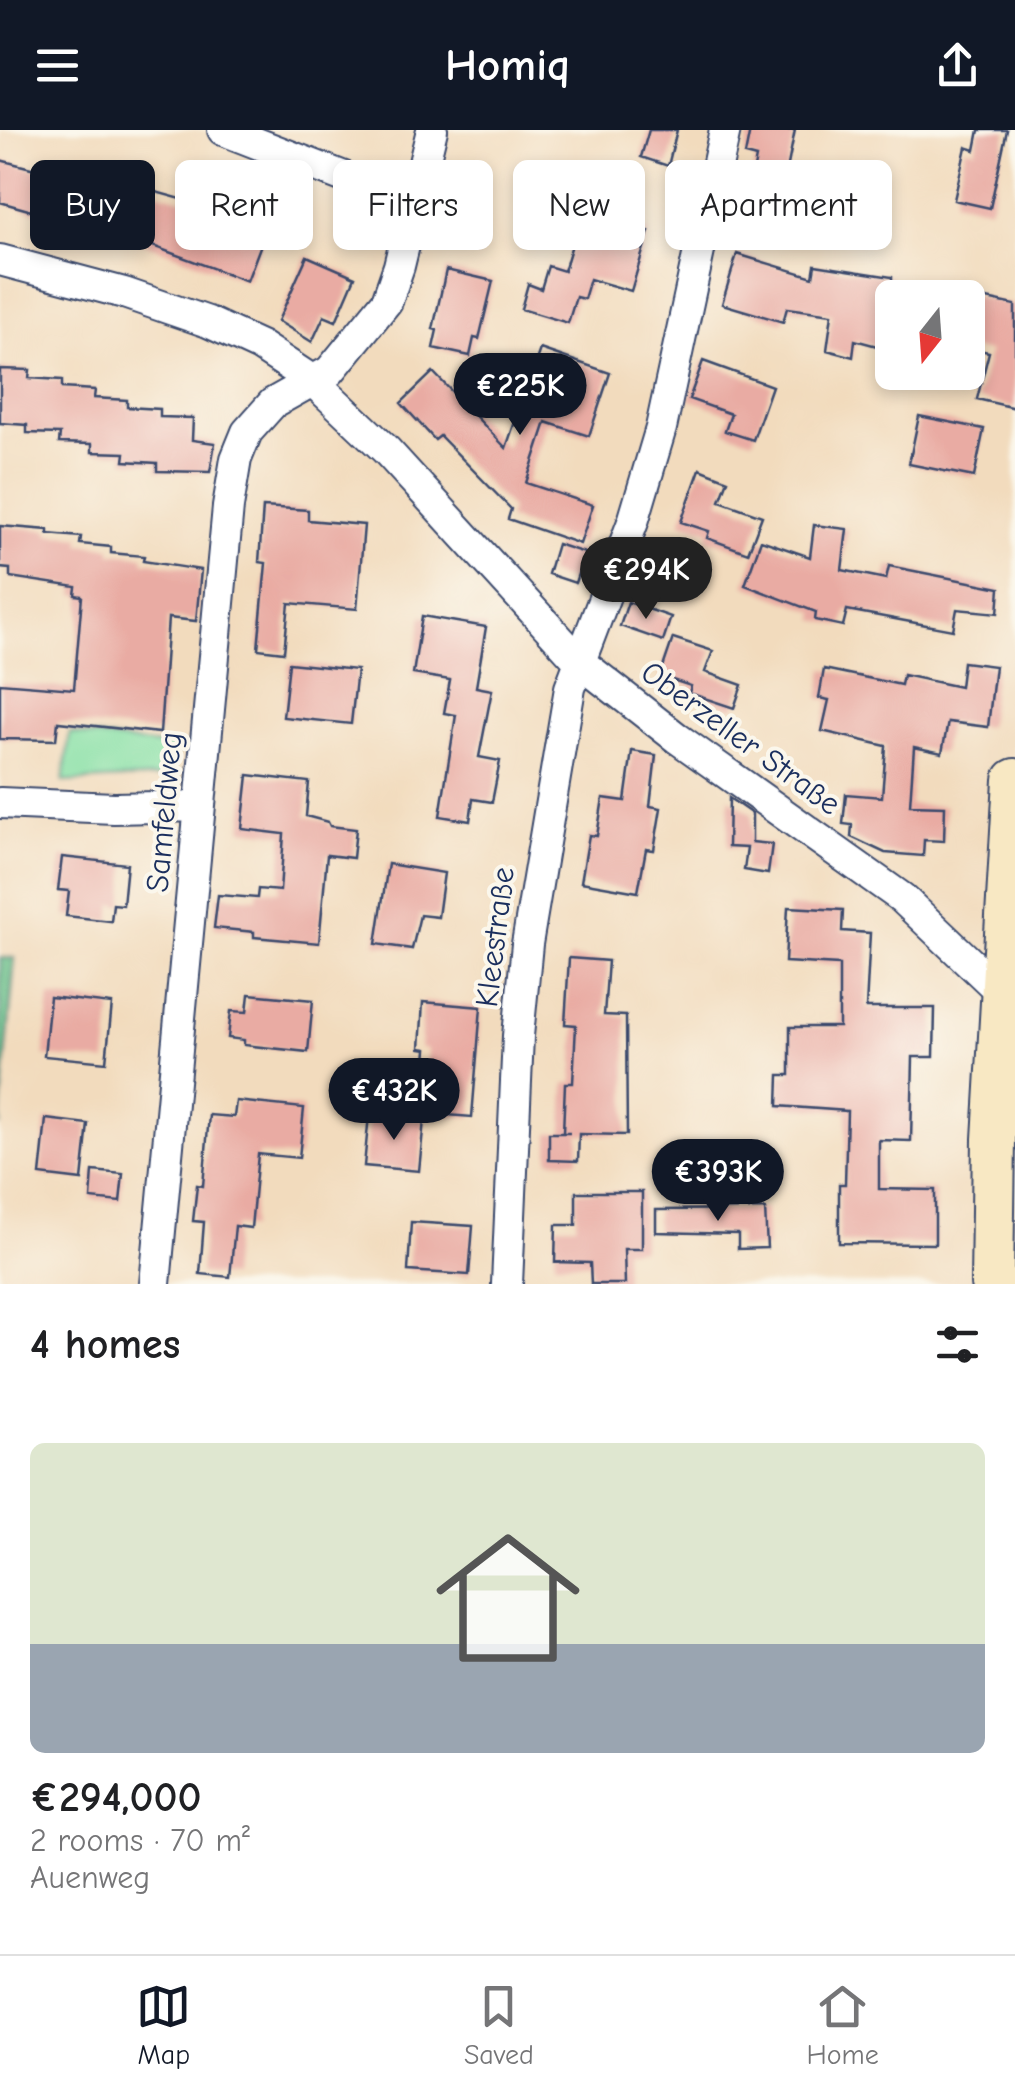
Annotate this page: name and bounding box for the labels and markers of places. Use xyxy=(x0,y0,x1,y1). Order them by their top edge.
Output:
pin: €225K xyxy=(450,353,590,438)
pin: €294K xyxy=(576,537,716,622)
pin: €432K xyxy=(324,1058,464,1143)
pin: €393K xyxy=(648,1139,788,1224)

